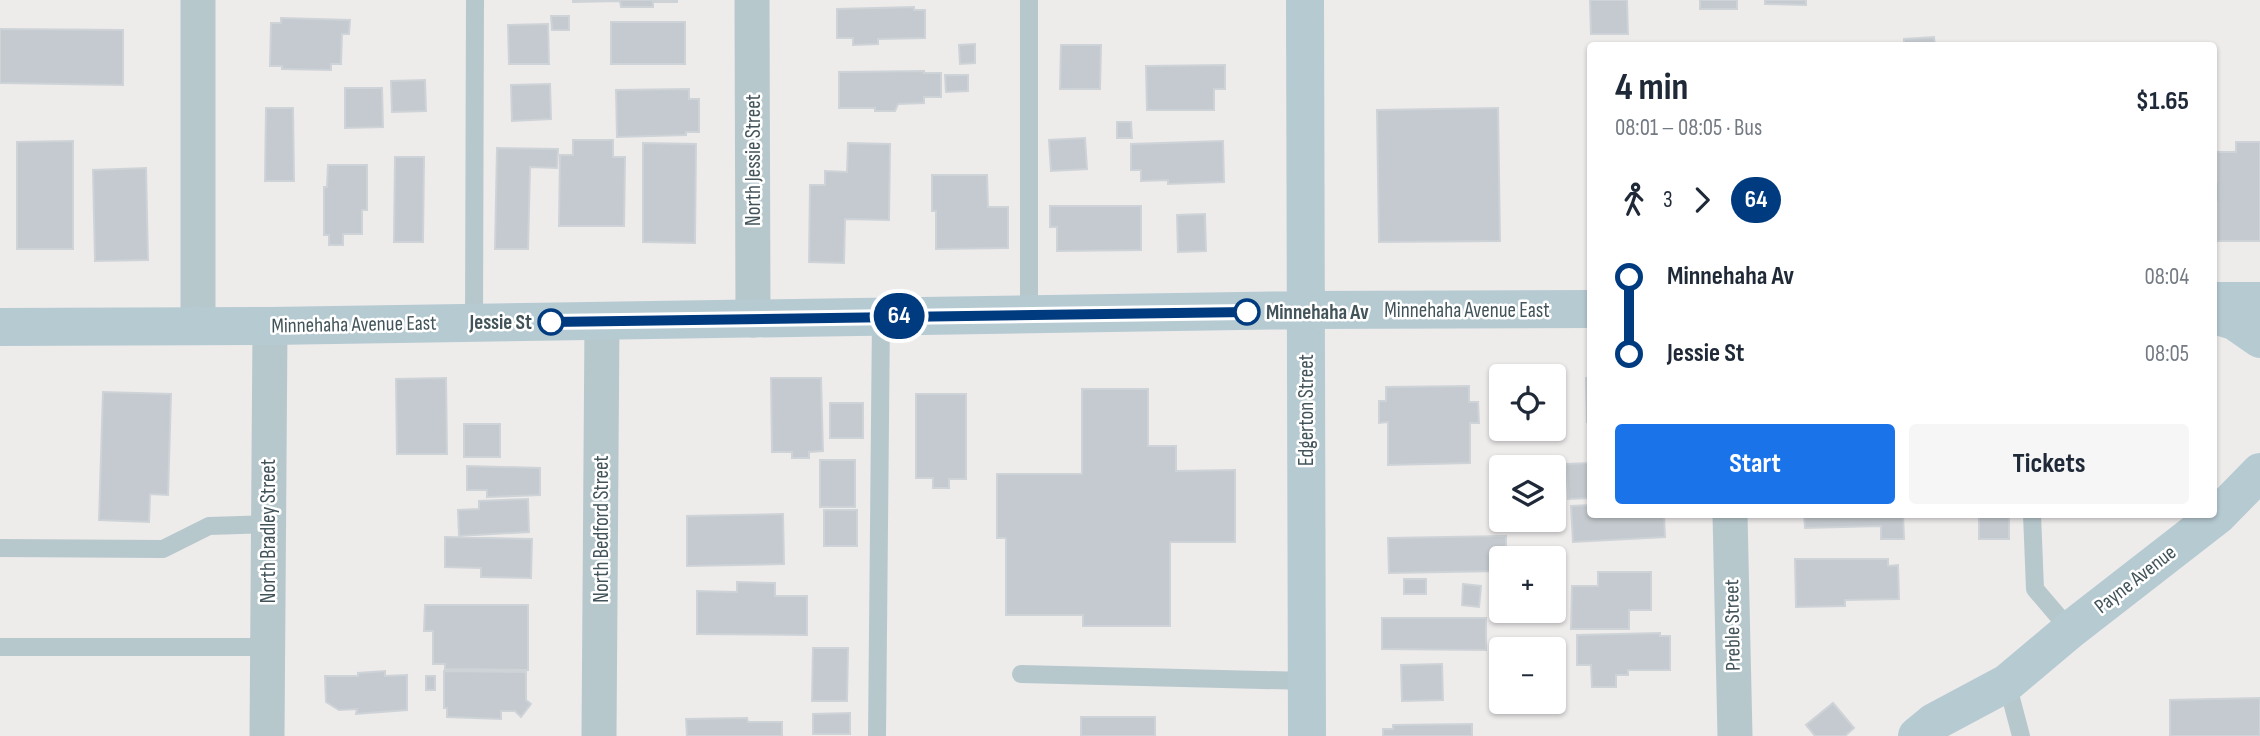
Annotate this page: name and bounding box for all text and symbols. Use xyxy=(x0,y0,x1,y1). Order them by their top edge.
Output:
text: 4 min xyxy=(1615,65,1688,110)
text: $1.65 xyxy=(2136,86,2189,117)
street label: North Jessie Street xyxy=(741,94,766,226)
text: 08:01 – 08:05 · Bus xyxy=(1615,114,1762,142)
icon: walk xyxy=(1615,181,1653,219)
icon: forward xyxy=(1683,181,1721,219)
text: 64 xyxy=(1745,185,1767,214)
text: 3 xyxy=(1663,186,1673,214)
text: Minnehaha Av xyxy=(1667,261,1794,292)
text: 08:04 xyxy=(2144,263,2189,291)
line badge: 64 xyxy=(867,293,930,339)
street label: Minnehaha Avenue East xyxy=(1384,298,1550,323)
marker: Minnehaha Av xyxy=(1234,299,1260,325)
place label: Minnehaha Av xyxy=(1266,300,1369,325)
text: 64 xyxy=(888,301,910,330)
marker: Jessie St xyxy=(538,309,564,335)
place label: Jessie St xyxy=(468,310,532,335)
street label: Minnehaha Avenue East xyxy=(271,311,437,338)
text: Jessie St xyxy=(1667,338,1744,369)
text: 08:05 xyxy=(2145,340,2189,368)
street label: Edgerton Street xyxy=(1294,354,1319,466)
map controls xyxy=(1489,364,1566,714)
button: locate xyxy=(1489,364,1566,441)
button: Start xyxy=(1615,424,1895,504)
button: Tickets xyxy=(1909,424,2189,504)
street label: North Bedford Street xyxy=(589,455,614,603)
button: layers xyxy=(1489,455,1566,532)
street label: North Bradley Street xyxy=(256,459,281,603)
street label: Payne Avenue xyxy=(2089,540,2181,619)
button: + xyxy=(1489,546,1566,623)
street label: Preble Street xyxy=(1719,579,1746,671)
button: − xyxy=(1489,637,1566,714)

